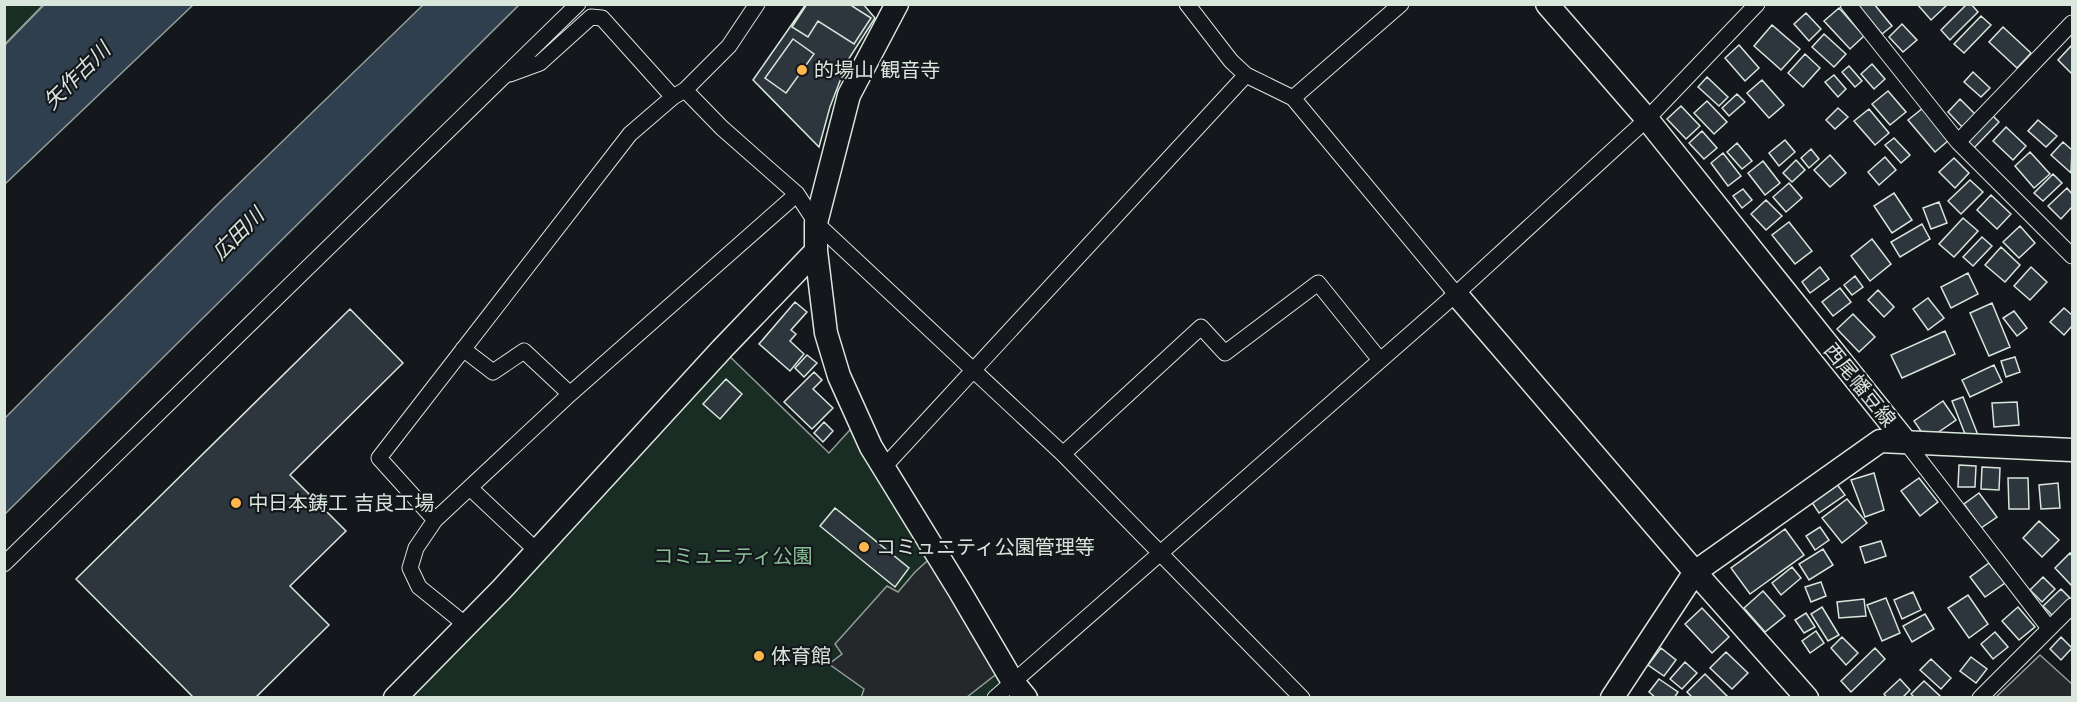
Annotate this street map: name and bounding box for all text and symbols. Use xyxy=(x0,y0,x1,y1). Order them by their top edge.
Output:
water label: 矢作古川 xyxy=(39,36,117,114)
place label: 的場山 観音寺 xyxy=(814,58,940,82)
marker: 的場山 観音寺 xyxy=(795,63,809,77)
water label: 広田川 xyxy=(207,202,270,265)
street label: 西尾幡豆線 xyxy=(1819,339,1901,431)
place label: 中日本鋳工 吉良工場 xyxy=(248,491,434,515)
marker: 中日本鋳工 吉良工場 xyxy=(229,496,243,510)
place label: コミュニティ公園管理等 xyxy=(876,535,1095,559)
marker: コミュニティ公園管理等 xyxy=(857,540,871,554)
park label: コミュニティ公園 xyxy=(654,544,812,568)
place label: 体育館 xyxy=(771,644,831,668)
marker: 体育館 xyxy=(752,649,766,663)

